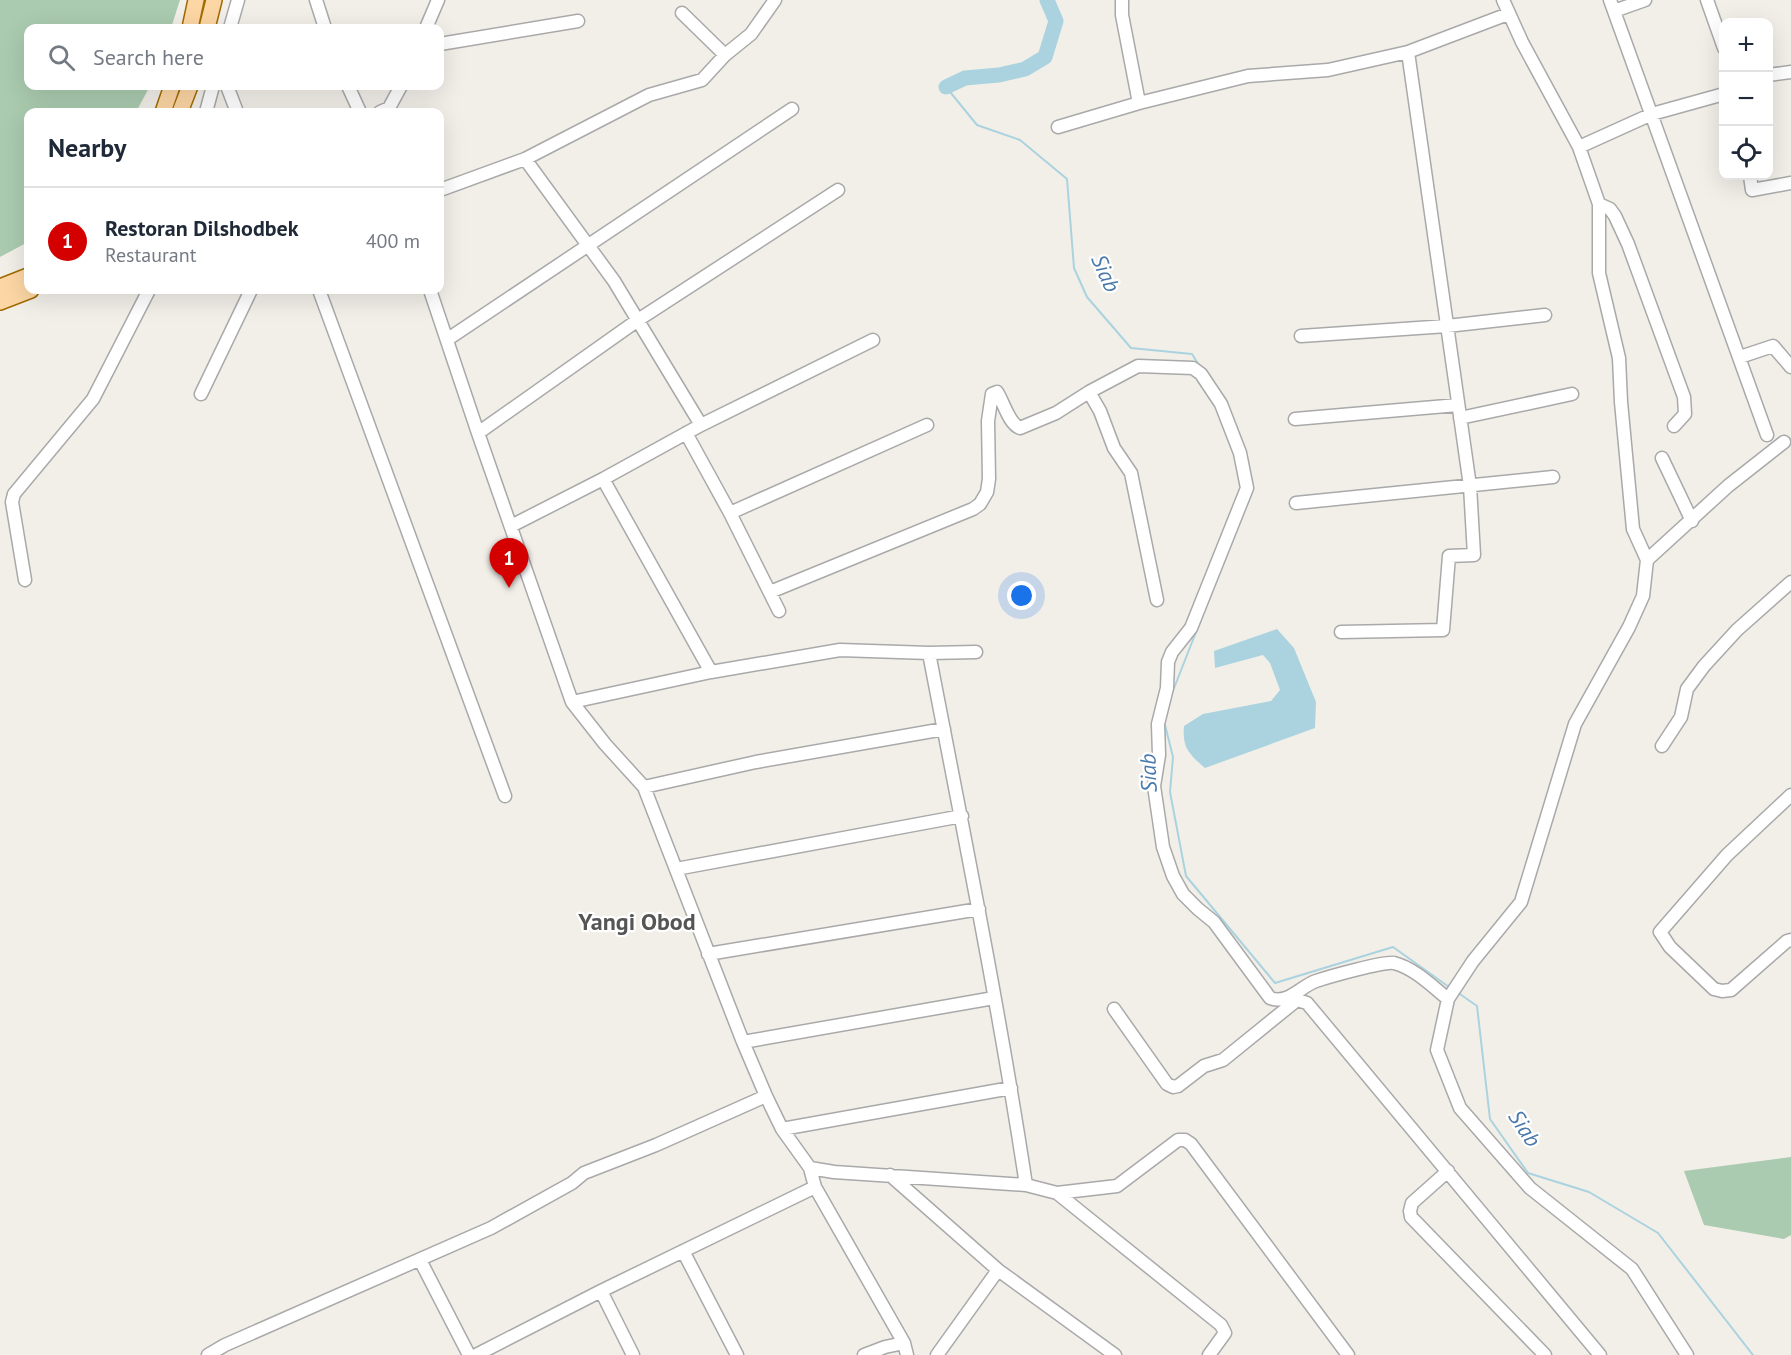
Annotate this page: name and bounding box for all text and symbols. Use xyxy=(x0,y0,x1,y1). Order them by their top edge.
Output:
map controls xyxy=(1719,18,1773,180)
button: + xyxy=(1719,18,1773,72)
search box xyxy=(24,24,444,90)
icon: search xyxy=(45,41,78,74)
text: Search here xyxy=(93,43,204,71)
button: − xyxy=(1719,72,1773,126)
button: locate xyxy=(1719,126,1773,180)
text: Nearby xyxy=(48,131,126,164)
text: Restoran Dilshodbek xyxy=(105,214,299,242)
text: 1 xyxy=(62,228,73,254)
text: 400 m xyxy=(366,228,420,254)
text: Restaurant xyxy=(105,242,196,268)
water label: Siab xyxy=(1085,249,1127,297)
pin: 1 xyxy=(490,538,528,588)
your location xyxy=(1007,581,1036,610)
water label: Siab xyxy=(1133,753,1163,793)
district label: Yangi Obod xyxy=(577,906,696,937)
water label: Siab xyxy=(1502,1104,1548,1152)

